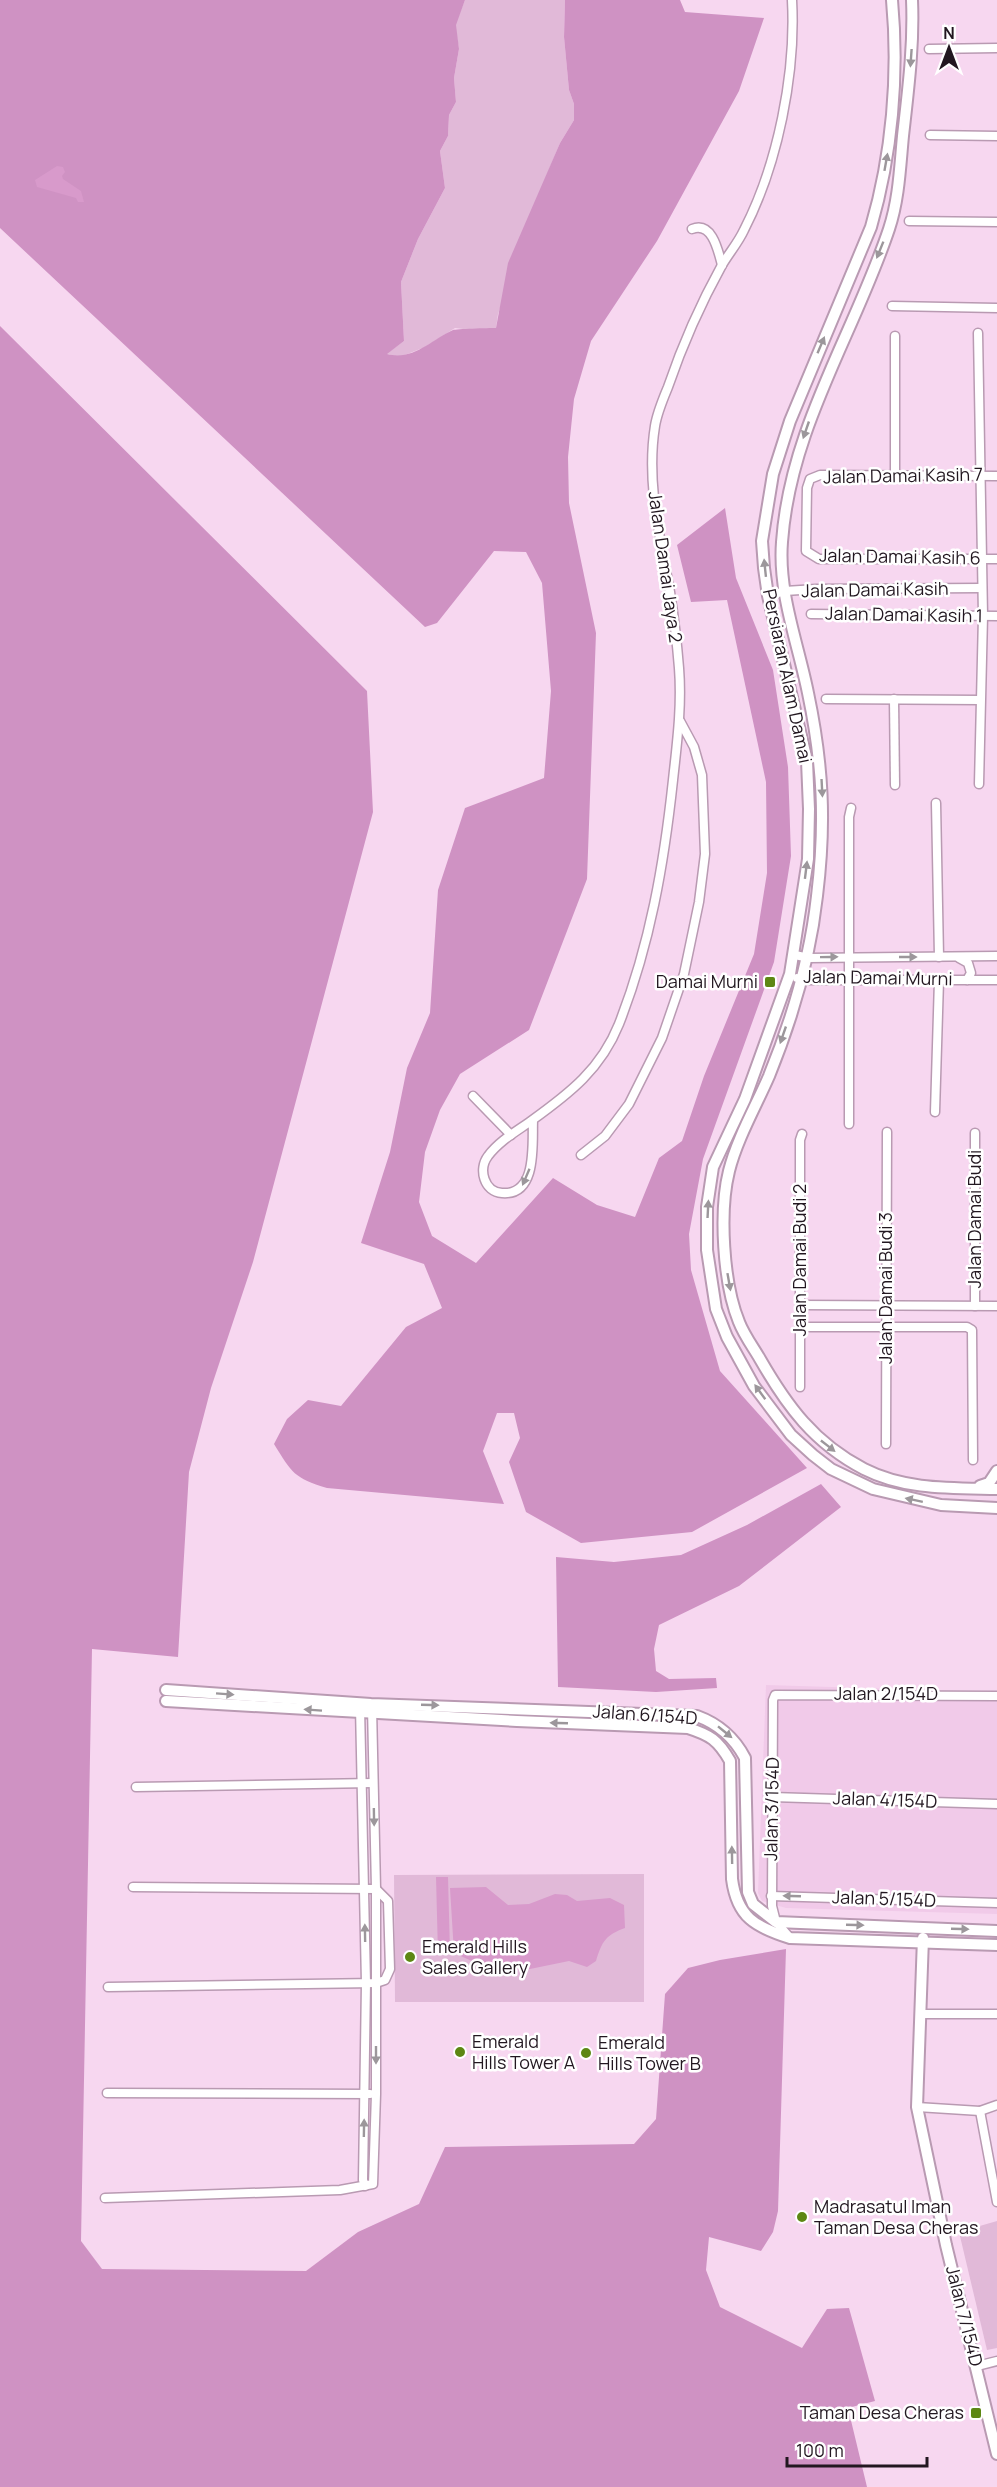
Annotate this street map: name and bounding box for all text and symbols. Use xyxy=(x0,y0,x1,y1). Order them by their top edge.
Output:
north arrow xyxy=(919,18,979,78)
text: N xyxy=(943,22,955,44)
one-way arrow xyxy=(906,49,915,68)
one-way arrow xyxy=(882,152,891,171)
one-way arrow xyxy=(875,241,884,259)
one-way arrow xyxy=(817,336,826,354)
one-way arrow xyxy=(801,421,811,439)
street label: Jalan Damai Kasih 7 xyxy=(823,462,983,488)
street label: Jalan Damai Jaya 2 xyxy=(643,490,689,644)
street label: Jalan Damai Kasih 6 xyxy=(819,543,981,569)
one-way arrow xyxy=(760,559,769,578)
street label: Jalan Damai Kasih xyxy=(801,576,949,602)
street label: Persiaran Alam Damai xyxy=(758,586,818,765)
street label: Jalan Damai Kasih 1 xyxy=(825,601,983,627)
one-way arrow xyxy=(817,779,827,798)
one-way arrow xyxy=(802,860,811,879)
one-way arrow xyxy=(819,952,838,962)
one-way arrow xyxy=(898,952,917,962)
street label: Jalan Damai Murni xyxy=(803,964,953,990)
place label: Damai Murni xyxy=(656,969,758,993)
marker: Damai Murni xyxy=(763,975,777,989)
one-way arrow xyxy=(778,1026,788,1044)
street label: Jalan Damai Budi xyxy=(962,1150,986,1288)
one-way arrow xyxy=(521,1169,531,1187)
street label: Jalan Damai Budi 2 xyxy=(787,1184,811,1336)
one-way arrow xyxy=(703,1199,713,1218)
street label: Jalan Damai Budi 3 xyxy=(873,1212,897,1364)
one-way arrow xyxy=(724,1273,733,1292)
one-way arrow xyxy=(754,1385,766,1400)
one-way arrow xyxy=(820,1439,836,1452)
one-way arrow xyxy=(905,1495,924,1504)
street label: Jalan 2/154D xyxy=(834,1681,938,1705)
one-way arrow xyxy=(215,1689,234,1699)
street label: Jalan 6/154D xyxy=(592,1698,698,1730)
one-way arrow xyxy=(420,1701,439,1710)
one-way arrow xyxy=(304,1705,323,1715)
one-way arrow xyxy=(550,1718,569,1728)
one-way arrow xyxy=(717,1725,732,1738)
street label: Jalan 3/154D xyxy=(758,1757,784,1861)
street label: Jalan 4/154D xyxy=(832,1785,938,1813)
one-way arrow xyxy=(370,1808,379,1827)
one-way arrow xyxy=(727,1845,736,1864)
street label: Jalan 5/154D xyxy=(831,1884,937,1912)
one-way arrow xyxy=(782,1892,801,1901)
one-way arrow xyxy=(846,1921,865,1930)
one-way arrow xyxy=(360,1924,369,1943)
one-way arrow xyxy=(951,1925,970,1934)
place label: Emerald Hills Sales Gallery xyxy=(422,1934,529,1979)
marker: Emerald Hills Sales Gallery xyxy=(403,1950,417,1964)
place label: Emerald Hills Tower A xyxy=(472,2029,576,2074)
place label: Emerald Hills Tower B xyxy=(598,2030,701,2075)
one-way arrow xyxy=(371,2045,381,2064)
marker: Emerald Hills Tower A xyxy=(453,2045,467,2059)
marker: Emerald Hills Tower B xyxy=(579,2046,593,2060)
one-way arrow xyxy=(360,2119,369,2138)
place label: Madrasatul Iman Taman Desa Cheras xyxy=(814,2194,978,2239)
marker: Madrasatul Iman Taman Desa Cheras xyxy=(795,2210,809,2224)
street label: Jalan 7/154D xyxy=(941,2263,989,2369)
place label: Taman Desa Cheras xyxy=(800,2400,964,2424)
marker: Taman Desa Cheras xyxy=(969,2406,983,2420)
scale bar xyxy=(787,2430,926,2468)
text: 100 m xyxy=(796,2438,844,2462)

